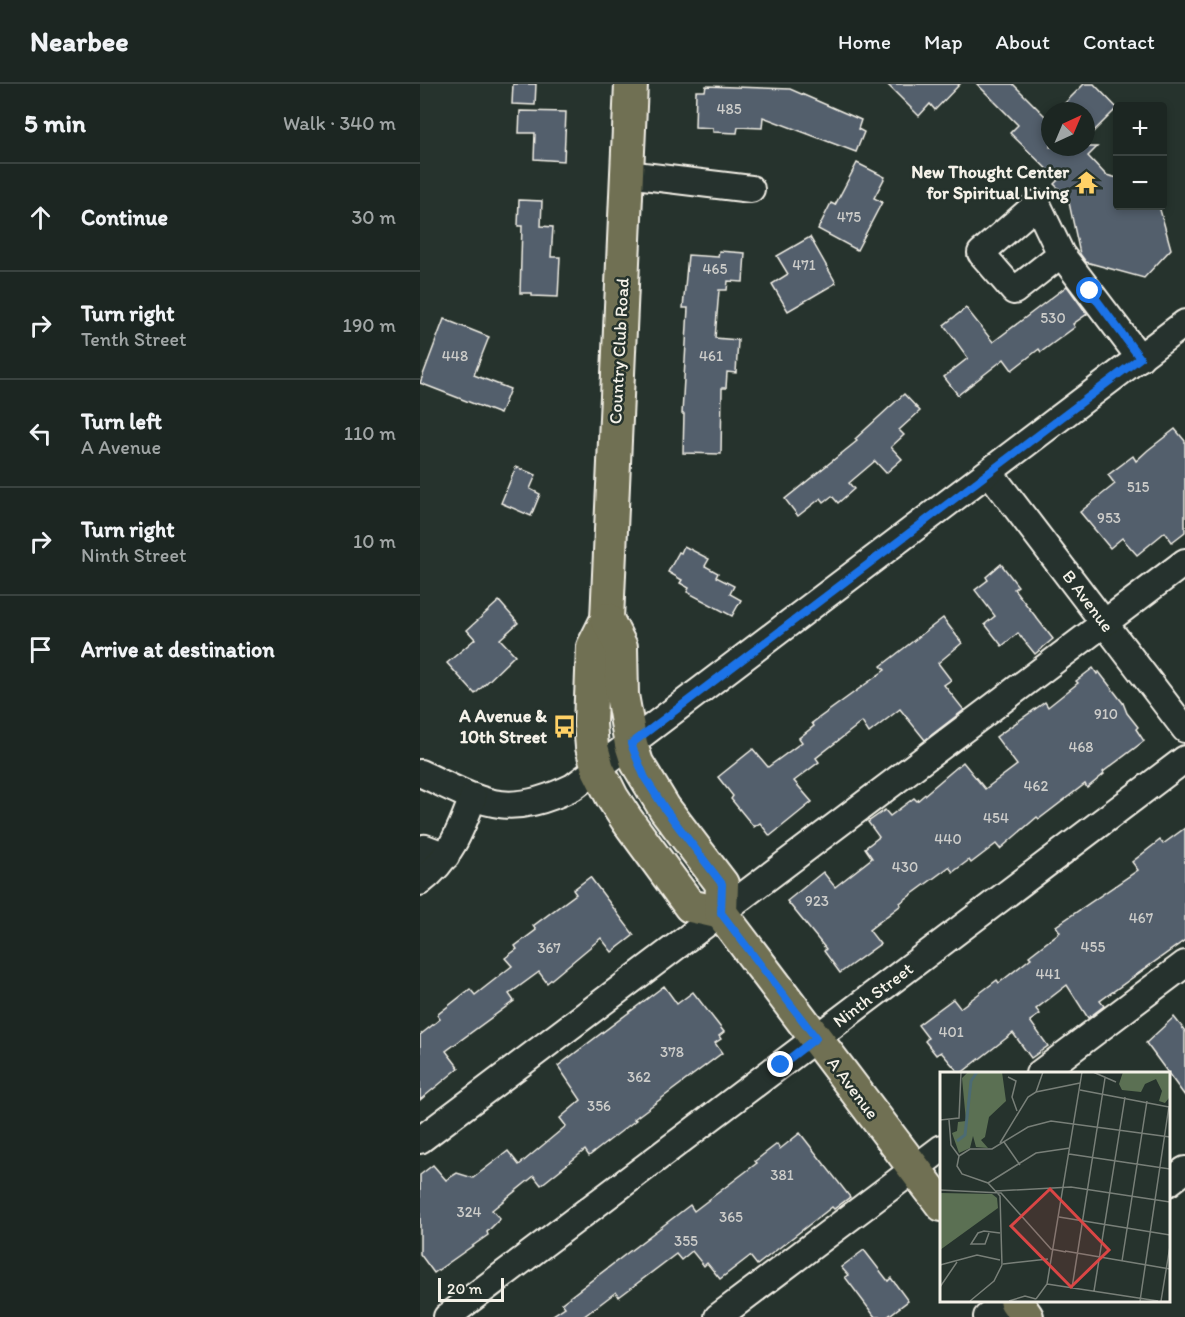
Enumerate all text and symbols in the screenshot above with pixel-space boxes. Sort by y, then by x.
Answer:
text: Nearbee [30,24,129,58]
text: Home [838,29,891,54]
text: Map [924,29,963,54]
text: About [996,29,1050,54]
text: Contact [1083,29,1155,54]
house number: 485 [716,100,742,118]
north arrow [1041,102,1095,156]
map controls [1113,102,1167,210]
button: + [1113,102,1167,156]
text: 5 min [24,107,86,139]
text: Walk · 340 m [283,111,396,135]
button: − [1113,156,1167,210]
place label: New Thought Center for Spiritual Living [911,161,1070,204]
temple icon: New Thought Center for Spiritual Living [1074,169,1100,195]
icon: ahead [24,201,57,234]
text: Continue [81,204,168,231]
text: 30 m [351,205,396,229]
house number: 475 [837,208,861,226]
house number: 471 [792,256,816,274]
house number: 465 [703,260,728,278]
street label: Country Club Road [604,277,634,425]
route start [1076,277,1102,303]
text: Turn right [81,300,175,327]
icon: right [24,309,57,342]
house number: 530 [1040,309,1066,327]
text: 190 m [343,313,396,337]
text: Tenth Street [81,327,187,351]
house number: 448 [442,347,468,365]
house number: 461 [699,347,723,365]
text: Turn left [81,408,162,435]
icon: left [24,417,57,450]
text: 110 m [344,421,396,445]
text: A Avenue [81,435,161,459]
house number: 515 [1127,478,1149,496]
house number: 953 [1097,509,1121,527]
text: Turn right [81,516,175,543]
icon: right [24,525,57,558]
text: 10 m [353,529,396,553]
text: Ninth Street [81,543,186,567]
street label: B Avenue [1058,566,1118,636]
icon: arrive [24,633,57,666]
text: Arrive at destination [81,636,275,663]
place label: A Avenue & 10th Street [458,705,547,748]
house number: 910 [1094,705,1118,723]
bus stop icon: A Avenue & 10th Street [552,713,578,739]
house number: 468 [1068,738,1094,756]
house number: 462 [1024,777,1049,795]
house number: 454 [983,809,1009,827]
house number: 440 [934,830,962,848]
house number: 430 [892,858,918,876]
house number: 923 [805,892,829,910]
house number: 467 [1129,909,1154,927]
house number: 455 [1081,938,1106,956]
house number: 367 [537,939,561,957]
street label: Ninth Street [828,958,918,1032]
house number: 441 [1036,965,1061,983]
house number: 401 [938,1023,964,1041]
house number: 378 [660,1043,684,1061]
route end [767,1051,793,1077]
street label: A Avenue [823,1053,883,1123]
house number: 362 [627,1068,651,1086]
inset map [940,1072,1170,1302]
house number: 356 [587,1097,611,1115]
house number: 381 [770,1166,794,1184]
house number: 324 [456,1203,482,1221]
house number: 365 [719,1208,743,1226]
house number: 355 [674,1232,698,1250]
scale bar [438,1275,504,1302]
text: 20 m [447,1279,482,1298]

